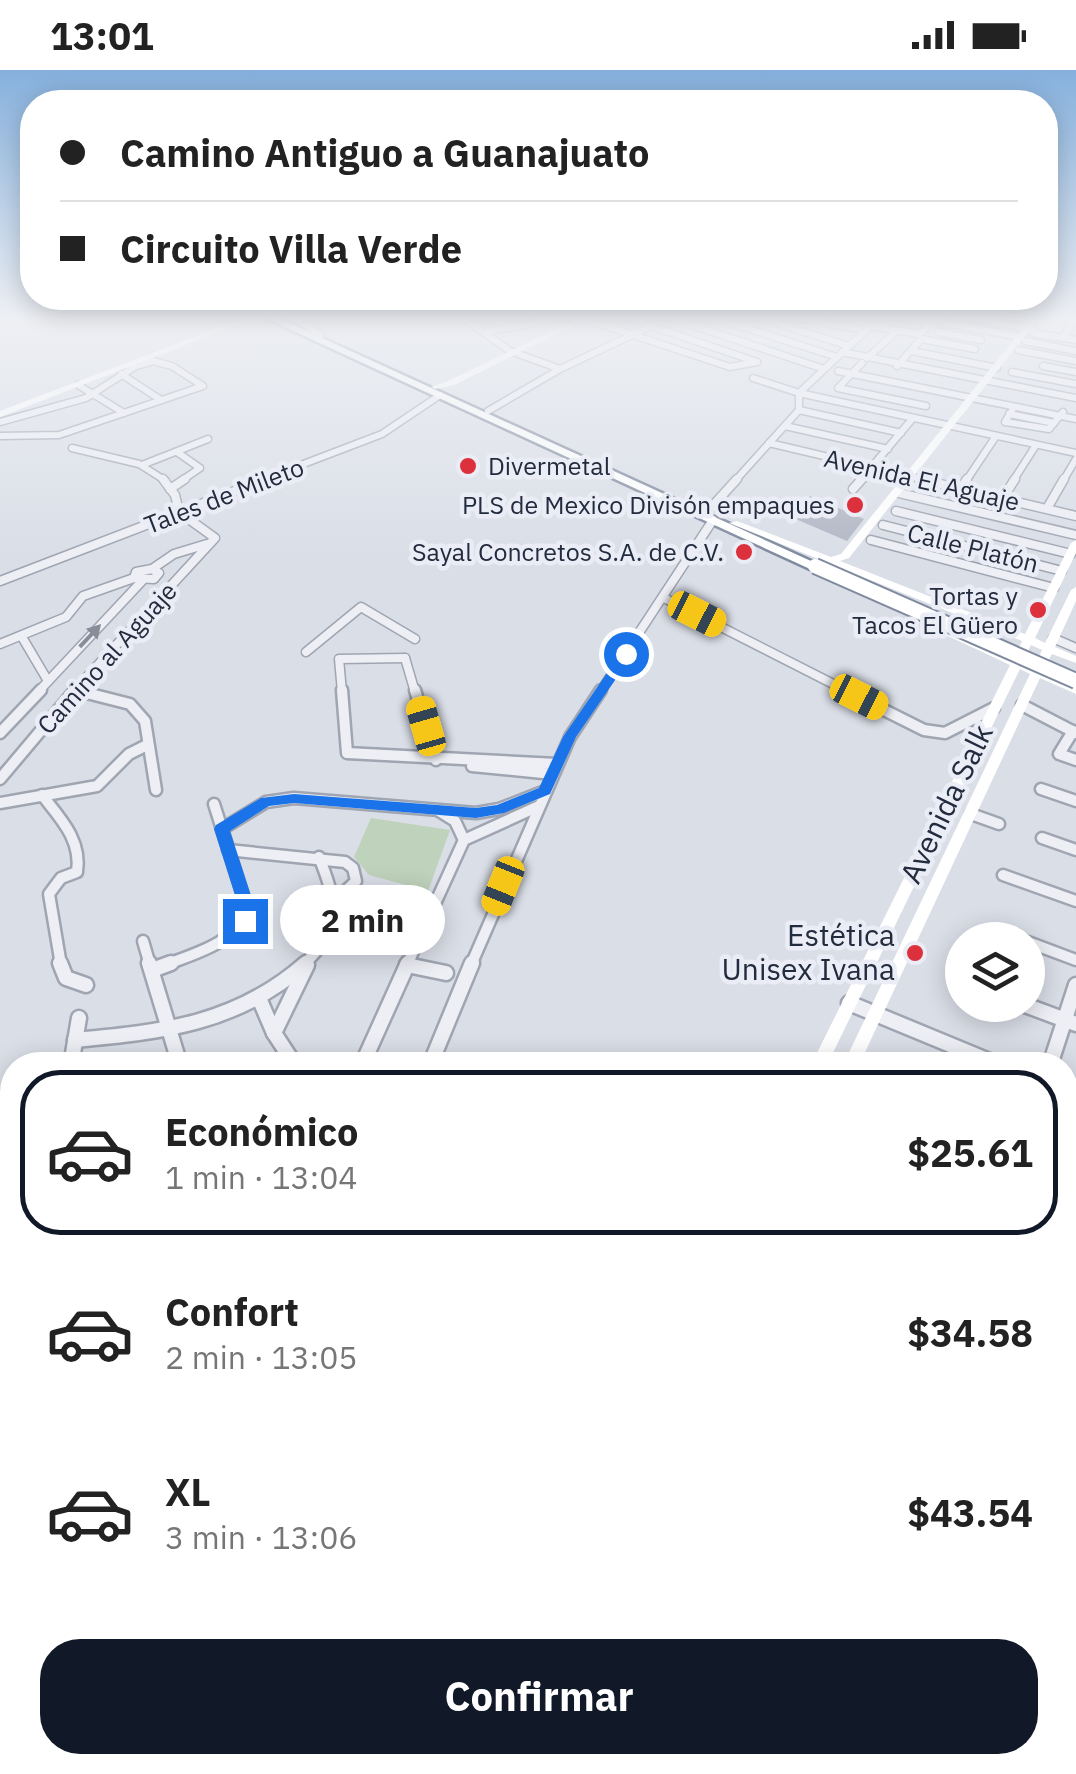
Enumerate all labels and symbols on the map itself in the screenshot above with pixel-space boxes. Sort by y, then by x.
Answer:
street label: Avenida El Aguaje [821,441,1023,518]
place label: Divermetal [488,449,611,482]
street label: Tales de Mileto [139,450,308,541]
marker: Divermetal [457,455,479,477]
place label: PLS de Mexico Divisón empaques [462,488,835,521]
marker: PLS de Mexico Divisón empaques [844,494,866,516]
street label: Calle Platón [904,515,1042,580]
place label: Sayal Concretos S.A. de C.V. [412,535,724,568]
marker: Sayal Concretos S.A. de C.V. [733,541,755,563]
street label: Camino al Aguaje [30,575,184,741]
place label: Tortas y Tacos El Güero [852,579,1019,641]
car [663,587,731,641]
marker: Tortas y Tacos El Güero [1027,599,1049,621]
one-way arrow [78,624,101,648]
route start [604,632,649,677]
car [825,670,893,724]
car [403,693,449,759]
street label: Avenida Salk [890,717,1001,889]
car [478,853,528,919]
callout: 2 min [280,886,445,956]
route end [223,899,268,944]
place label: Estética Unisex Ivana [722,915,895,988]
marker: Estética Unisex Ivana [904,942,926,964]

